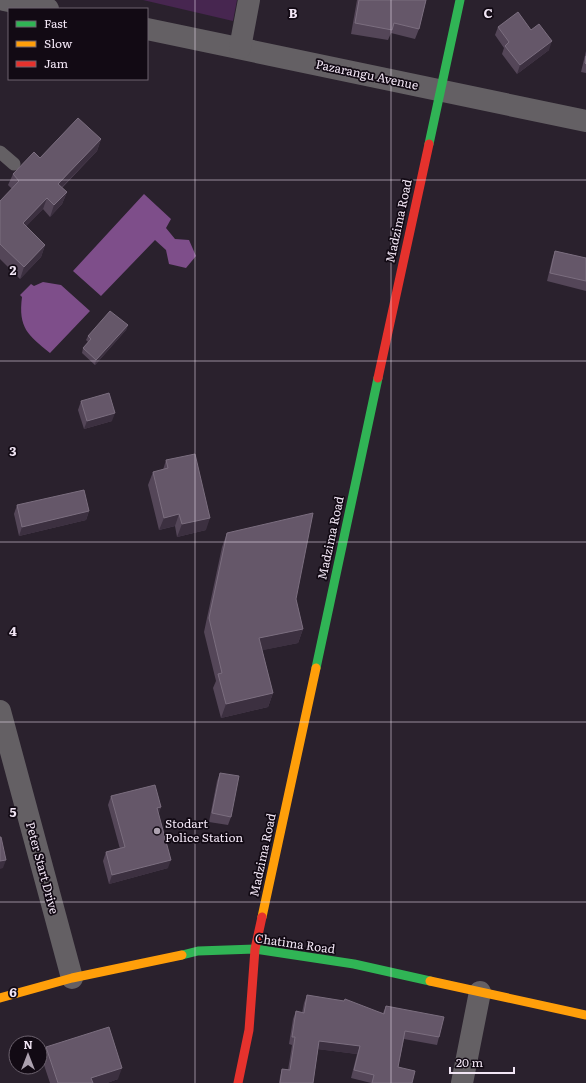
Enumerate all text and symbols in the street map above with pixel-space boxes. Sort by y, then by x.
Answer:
text: B [289,3,298,22]
text: C [483,3,493,22]
legend [8,8,148,80]
text: Fast [44,14,68,32]
text: Slow [44,34,73,52]
text: Jam [44,54,69,72]
street label: Pazarangu Avenue [314,54,420,94]
street label: Madzima Road [380,177,416,264]
text: 2 [10,260,17,279]
text: 3 [9,441,17,460]
street label: Madzima Road [312,494,348,581]
text: 4 [9,621,17,640]
text: 5 [9,802,17,821]
street label: Madzima Road [244,811,280,898]
place label: Stodart Police Station [165,814,243,846]
street label: Peter Start Drive [22,820,64,916]
marker: Stodart Police Station [152,826,162,836]
street label: Chatima Road [254,928,337,958]
text: 6 [9,982,17,1001]
north arrow [8,1035,48,1075]
text: N [23,1036,33,1052]
scale bar [450,1049,514,1075]
text: 20 m [456,1053,483,1071]

